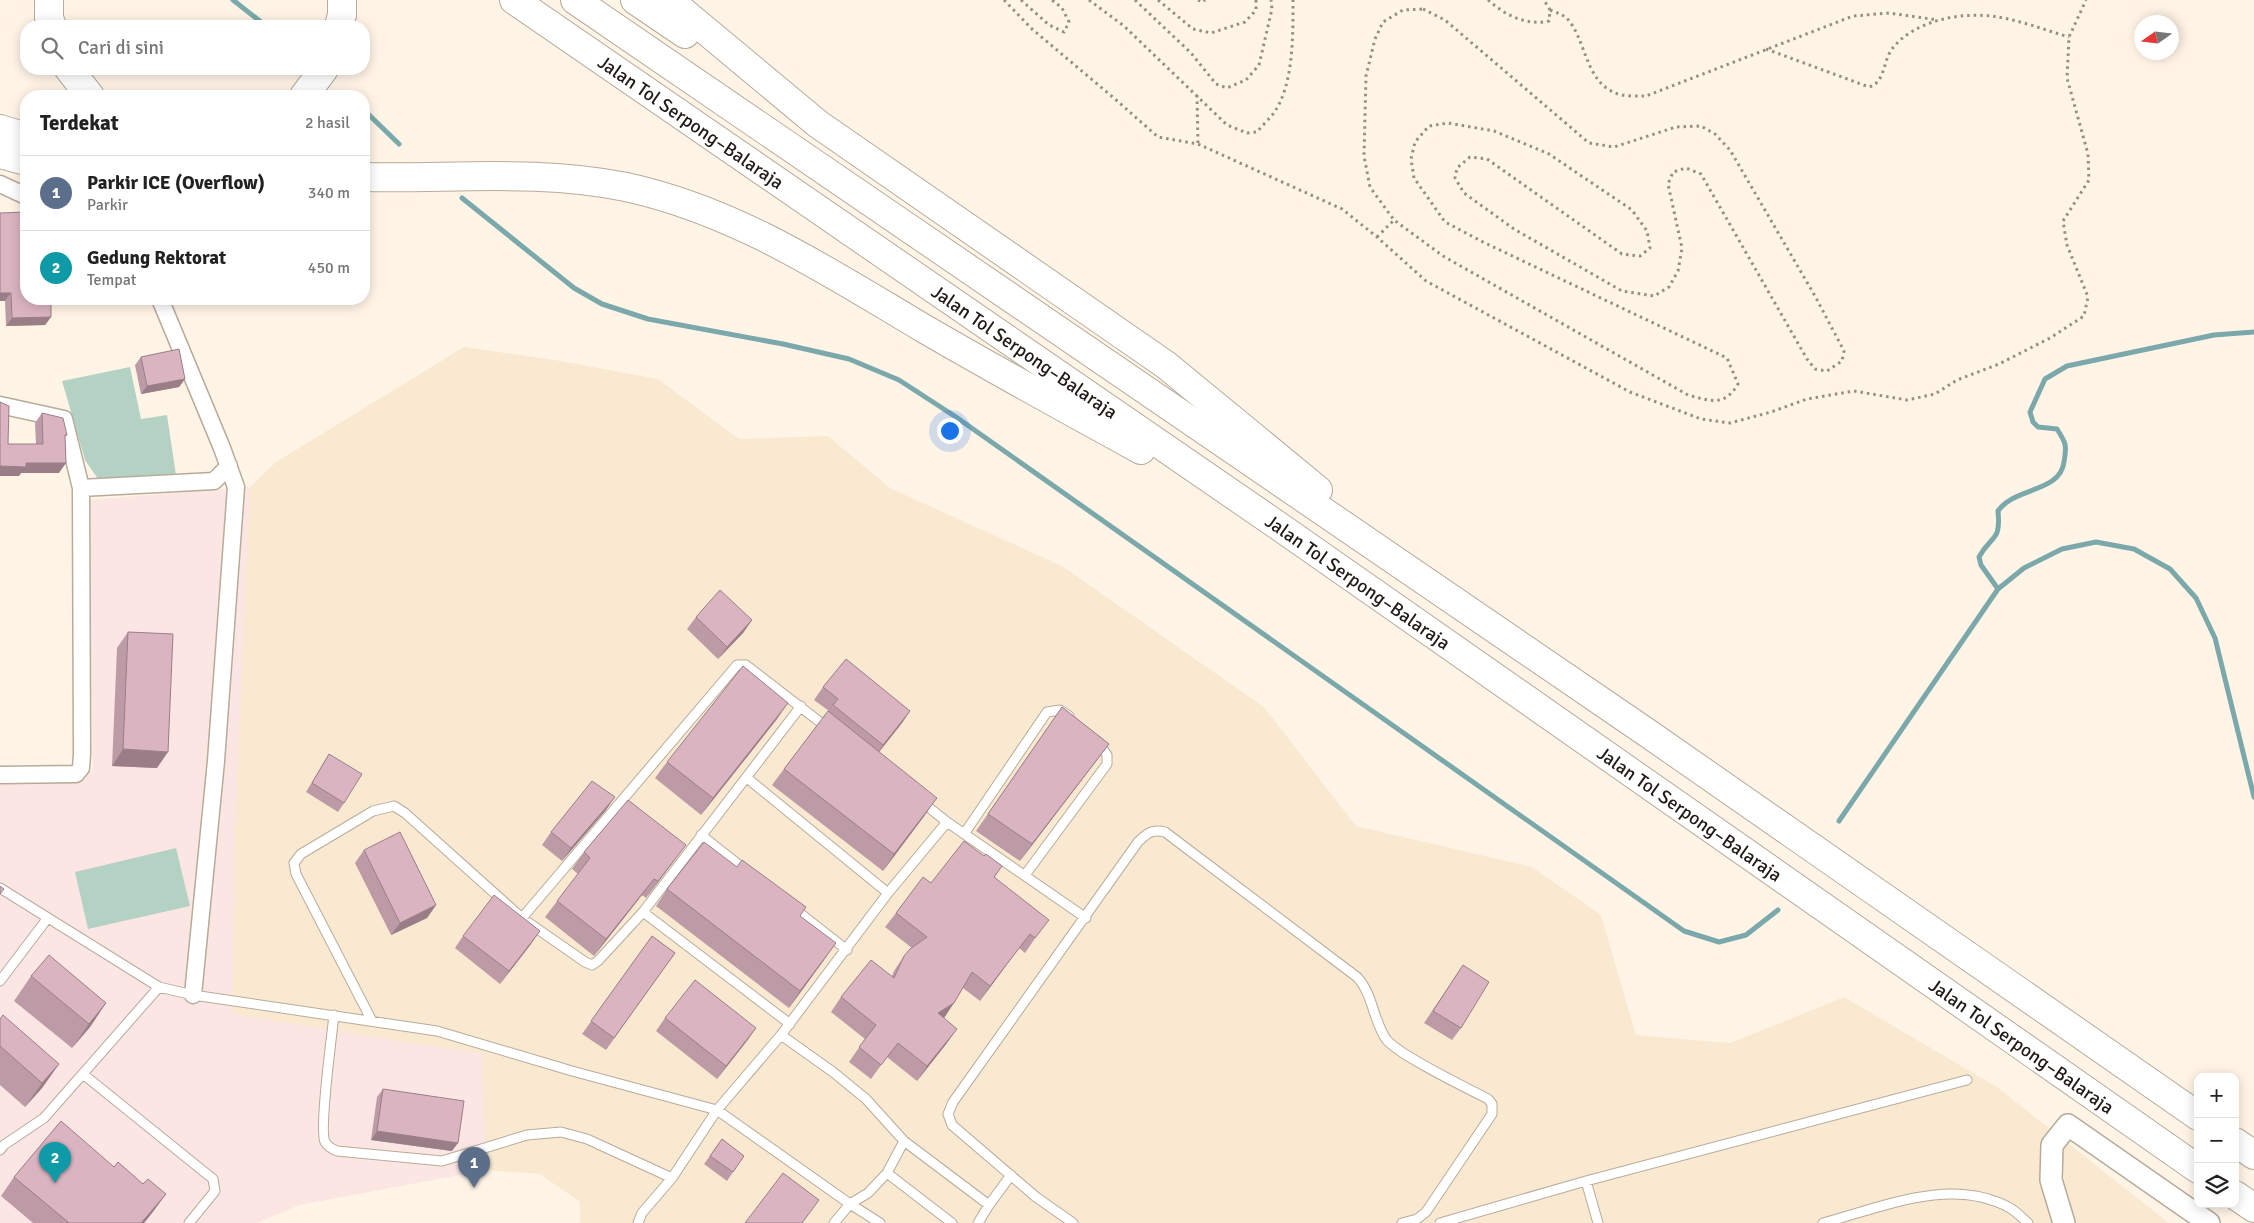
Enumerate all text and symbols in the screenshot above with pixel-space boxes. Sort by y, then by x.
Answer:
north arrow [2134,15,2179,60]
search box [20,20,370,75]
icon: search [38,34,66,62]
text: Cari di sini [78,36,164,60]
street label: Jalan Tol Serpong–Balaraja [593,50,788,195]
text: Terdekat [40,110,119,136]
text: 2 hasil [305,113,350,133]
text: Parkir ICE (Overflow) [87,171,265,195]
text: 1 [52,183,60,203]
text: 340 m [308,183,350,203]
text: Parkir [87,195,128,215]
text: Gedung Rektorat [87,246,226,270]
text: 2 [52,258,60,278]
text: 450 m [308,258,350,278]
text: Tempat [87,270,136,290]
street label: Jalan Tol Serpong–Balaraja [927,280,1122,425]
your location [937,418,963,444]
street label: Jalan Tol Serpong–Balaraja [1260,509,1455,655]
street label: Jalan Tol Serpong–Balaraja [1592,742,1787,887]
street label: Jalan Tol Serpong–Balaraja [1924,974,2118,1120]
map controls [2194,1073,2239,1208]
button: + [2194,1073,2239,1118]
button: − [2194,1118,2239,1163]
pin: 2 [39,1142,71,1183]
pin: 1 [458,1147,490,1188]
button: layers [2194,1163,2239,1208]

